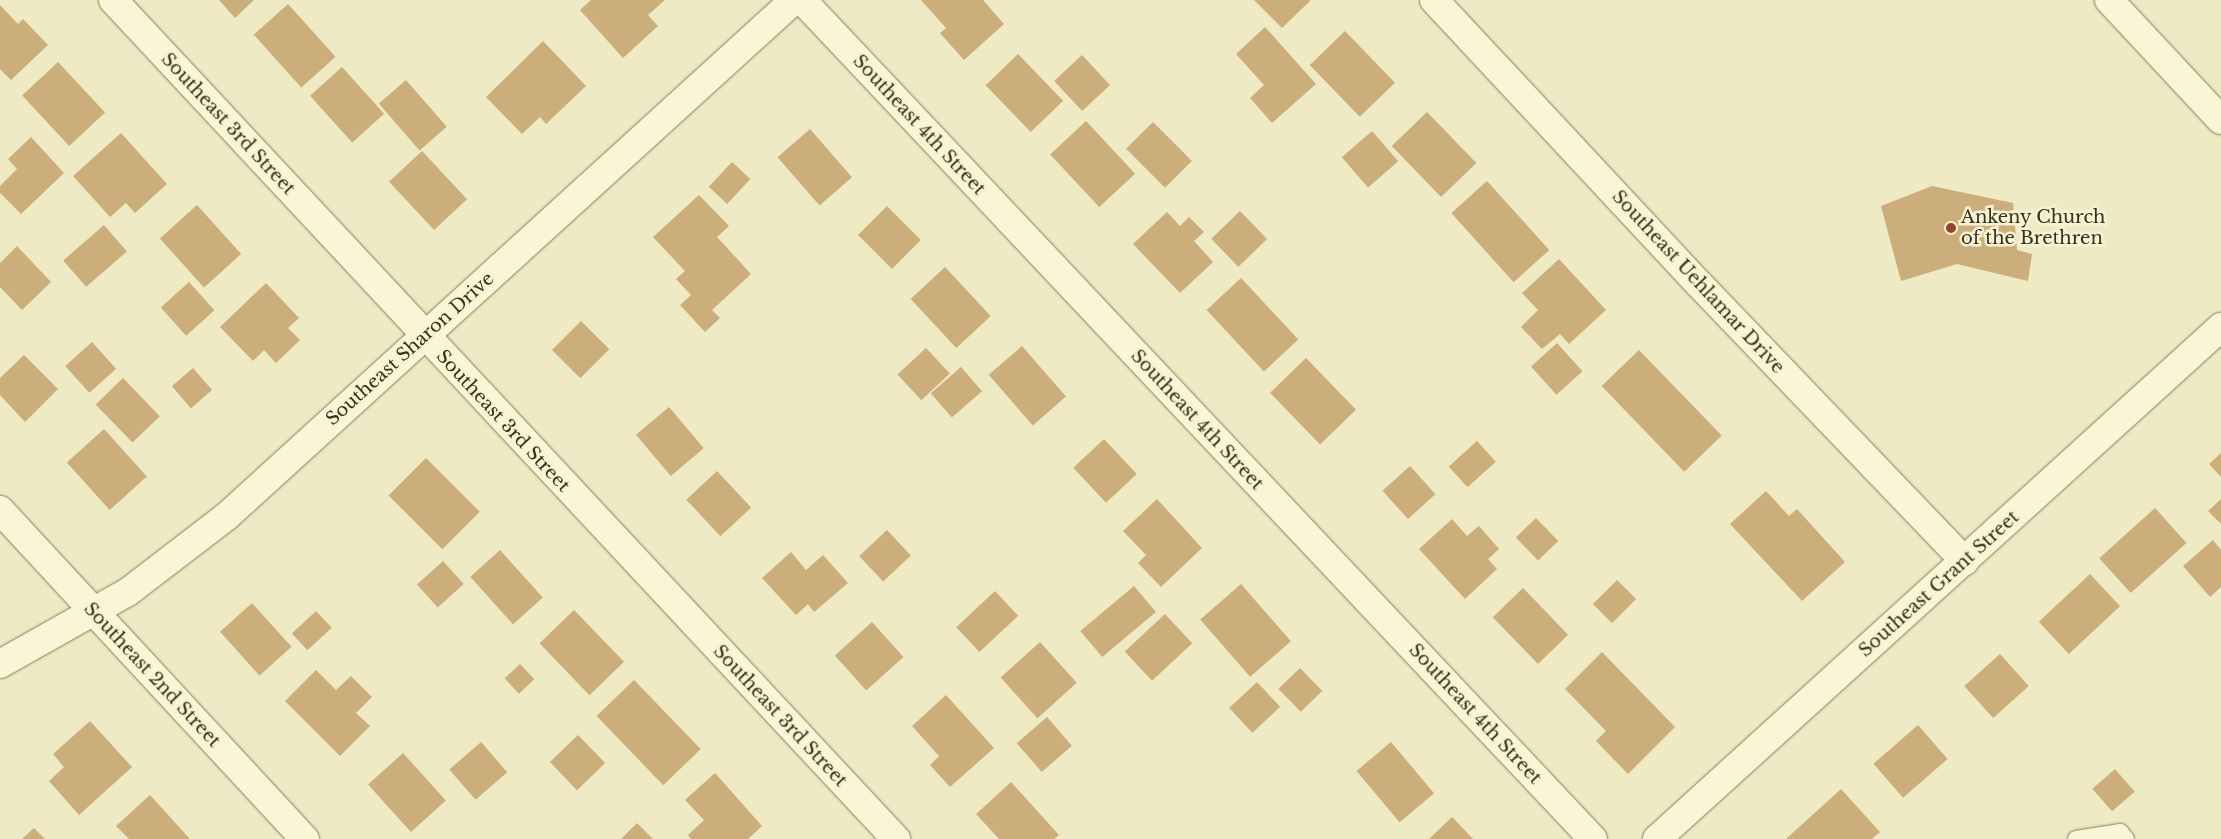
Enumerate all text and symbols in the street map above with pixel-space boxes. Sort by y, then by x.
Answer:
street label: Southeast 3rd Street [157,49,299,199]
street label: Southeast 4th Street [848,50,990,200]
street label: Southeast Uehlamar Drive [1607,186,1789,378]
place label: Ankeny Church of the Brethren [1961,207,2106,250]
marker: Ankeny Church of the Brethren [1945,222,1957,234]
street label: Southeast Sharon Drive [322,268,498,430]
street label: Southeast 4th Street [1126,345,1268,495]
street label: Southeast 3rd Street [432,346,574,496]
street label: Southeast Grant Street [1855,506,2023,662]
street label: Southeast 2nd Street [79,598,225,752]
street label: Southeast 4th Street [1404,639,1546,789]
street label: Southeast 3rd Street [709,641,851,791]

